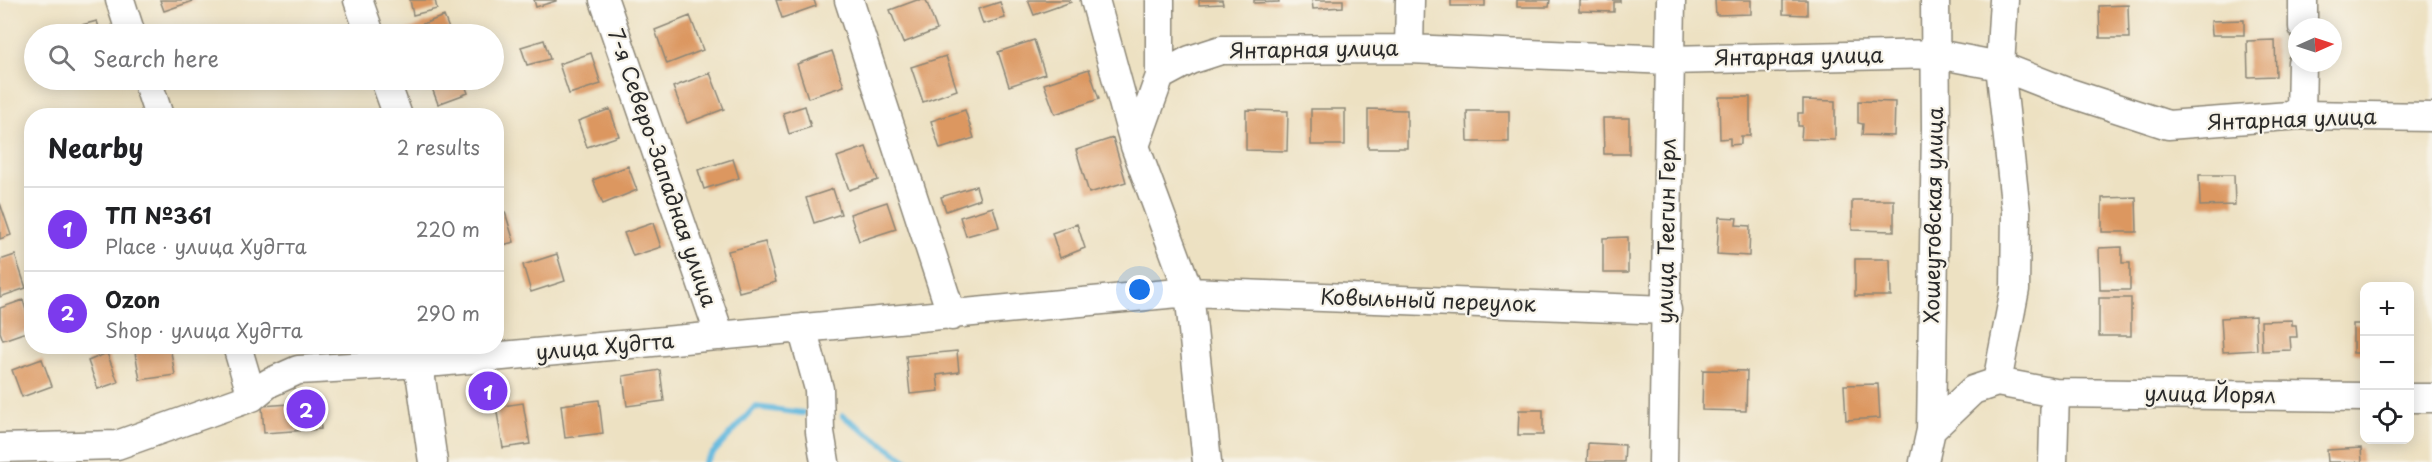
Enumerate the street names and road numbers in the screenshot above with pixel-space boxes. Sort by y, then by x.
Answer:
street label: 7-я Северо-Западная улица [601,24,727,311]
street label: Янтарная улица [1229,31,1399,65]
street label: Янтарная улица [1714,38,1884,72]
street label: Янтарная улица [2207,99,2378,137]
street label: Хошеутовская улица [1914,106,1950,323]
street label: улица Теегин Герл [1647,138,1683,324]
street label: Ковыльный переулок [1319,279,1537,319]
street label: улица Худгта [534,323,675,367]
street label: улица Йорял [2144,376,2276,410]

